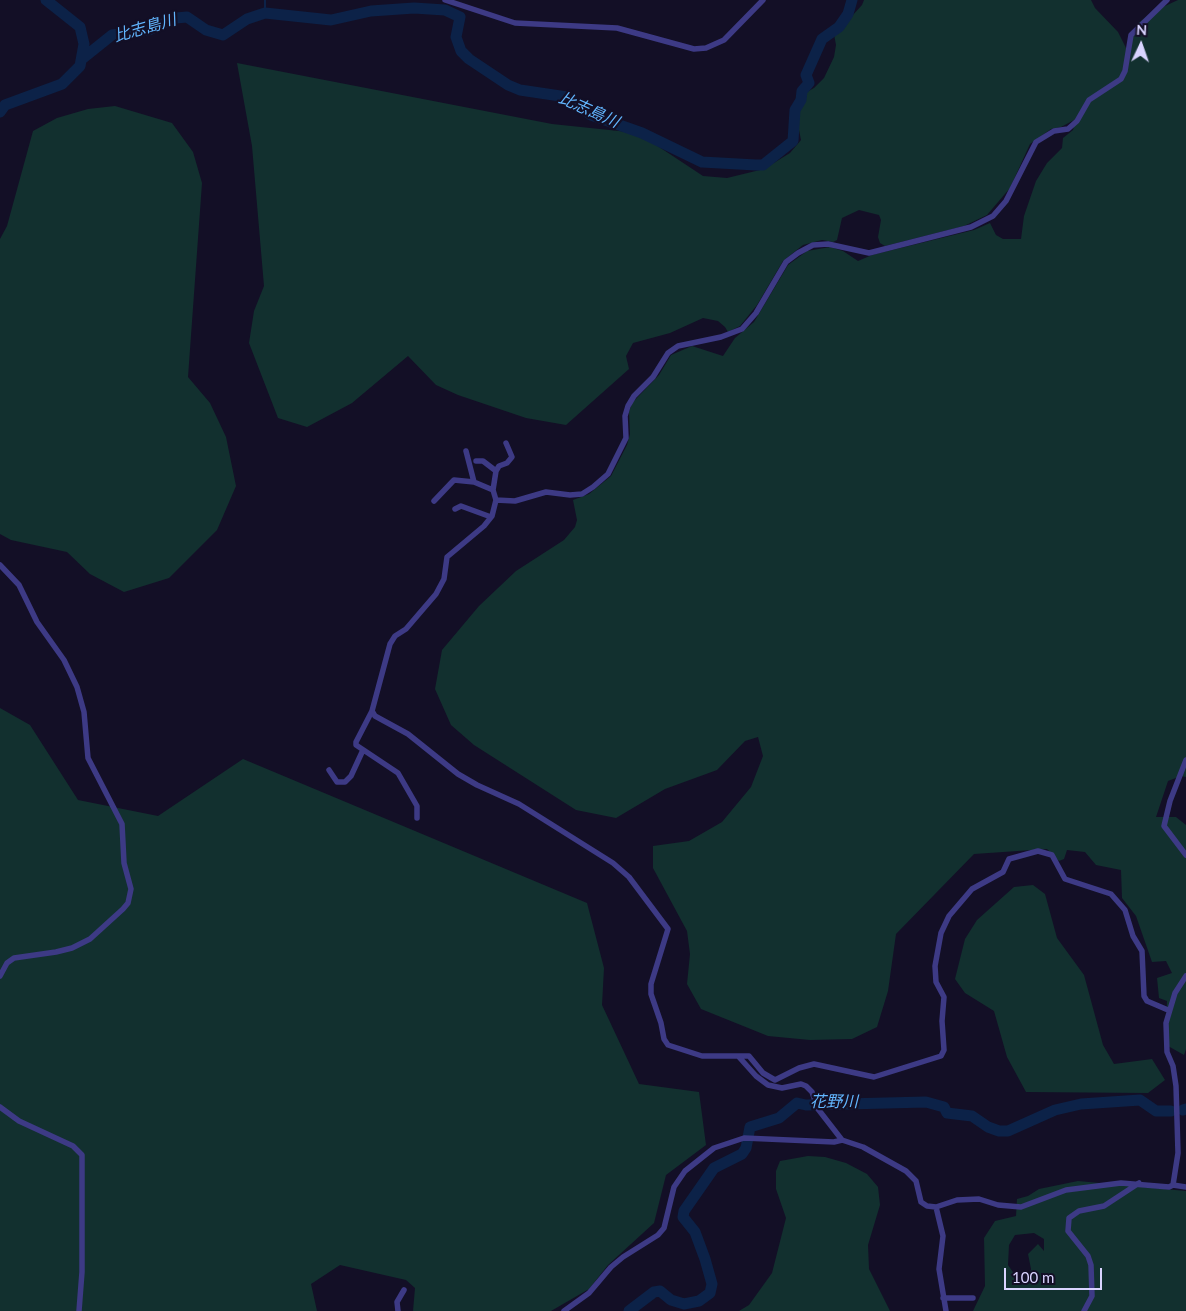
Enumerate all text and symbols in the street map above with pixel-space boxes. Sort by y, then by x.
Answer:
water label: 比志島川 [112,10,178,46]
north arrow [1116,20,1166,70]
text: N [1136,21,1148,38]
water label: 比志島川 [556,88,622,132]
water label: 花野川 [810,1092,858,1112]
scale bar [1006,1258,1104,1290]
text: 100 m [1012,1268,1054,1286]

